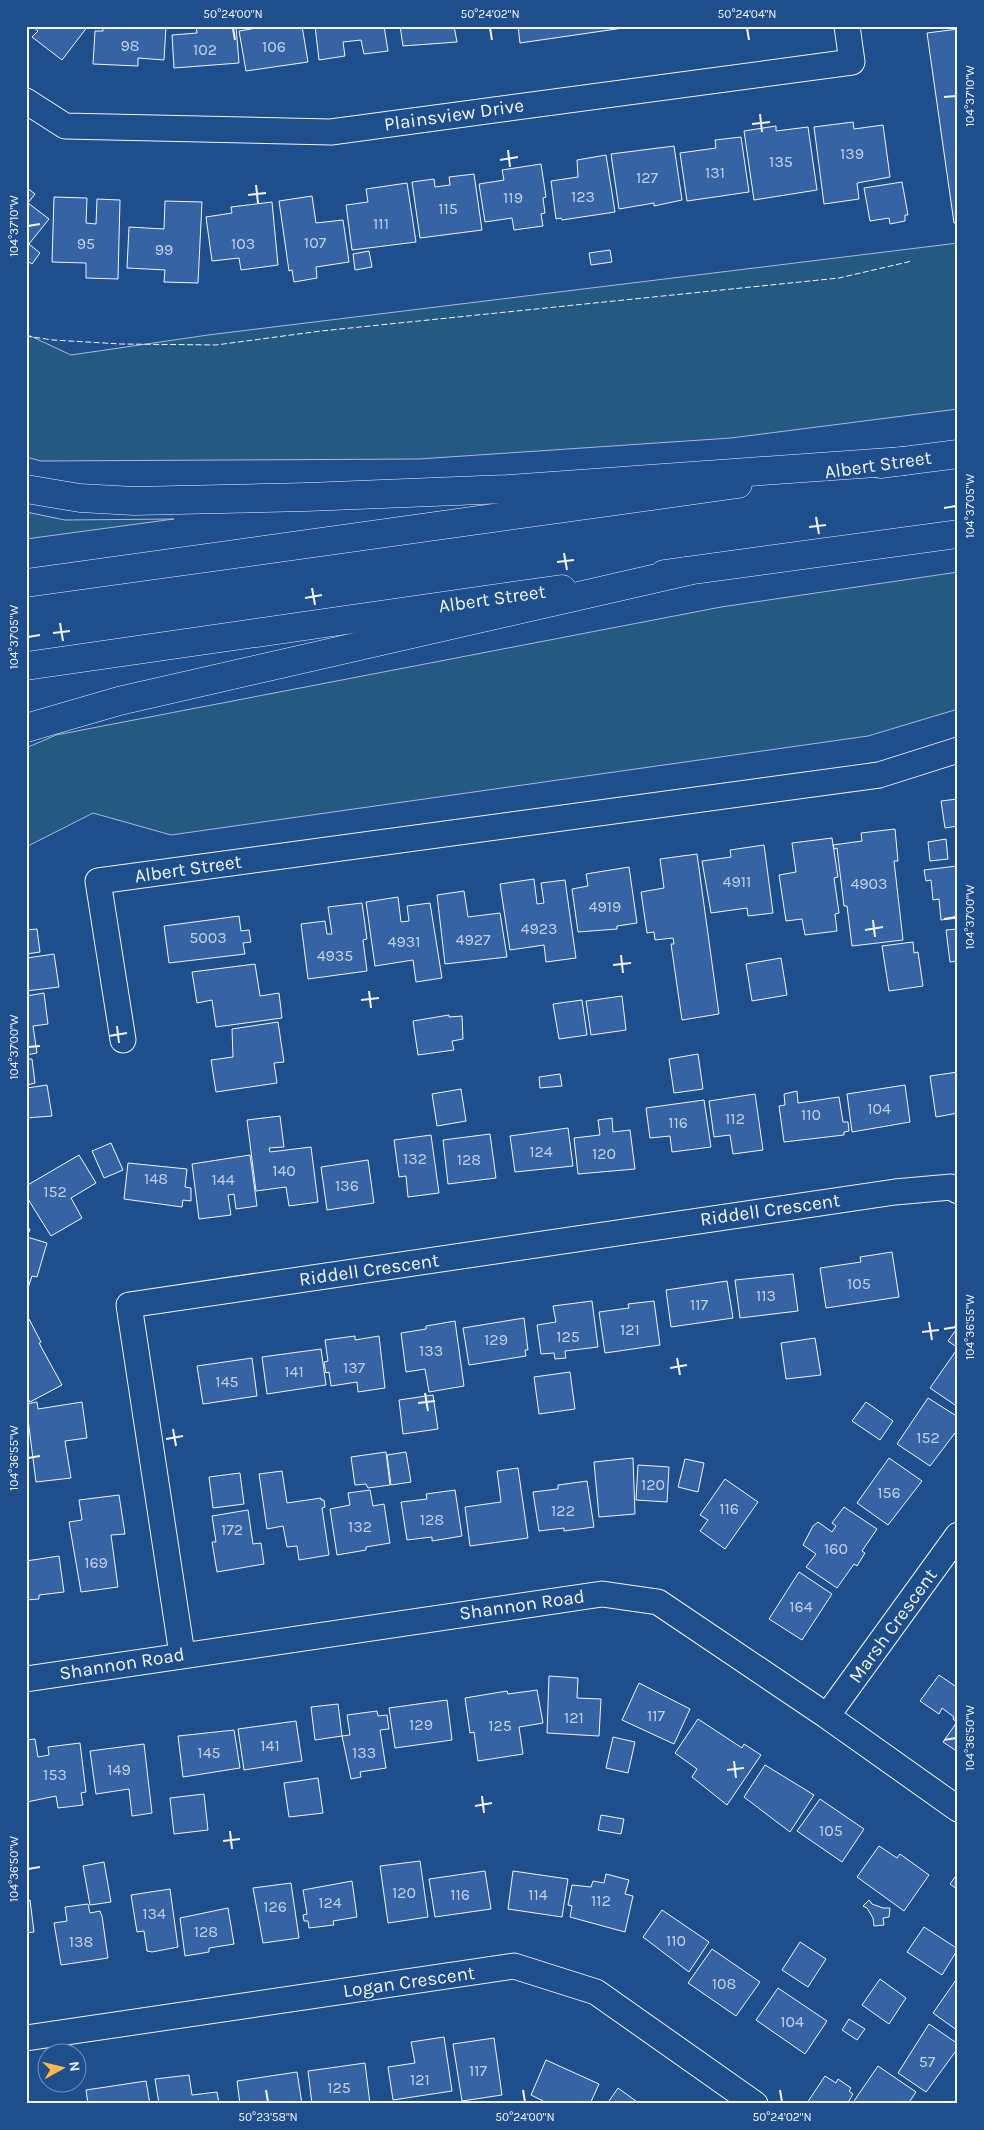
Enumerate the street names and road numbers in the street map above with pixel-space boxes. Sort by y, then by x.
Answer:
street label: Plainsview Drive [383,94,525,136]
street label: Albert Street [823,447,933,483]
street label: Albert Street [437,581,547,617]
street label: Albert Street [133,851,243,887]
street label: Riddell Crescent [699,1189,841,1231]
street label: Riddell Crescent [298,1249,440,1291]
street label: Marsh Crescent [844,1565,942,1687]
street label: Shannon Road [458,1585,586,1625]
street label: Shannon Road [58,1643,186,1685]
street label: Logan Crescent [342,1962,476,2002]

